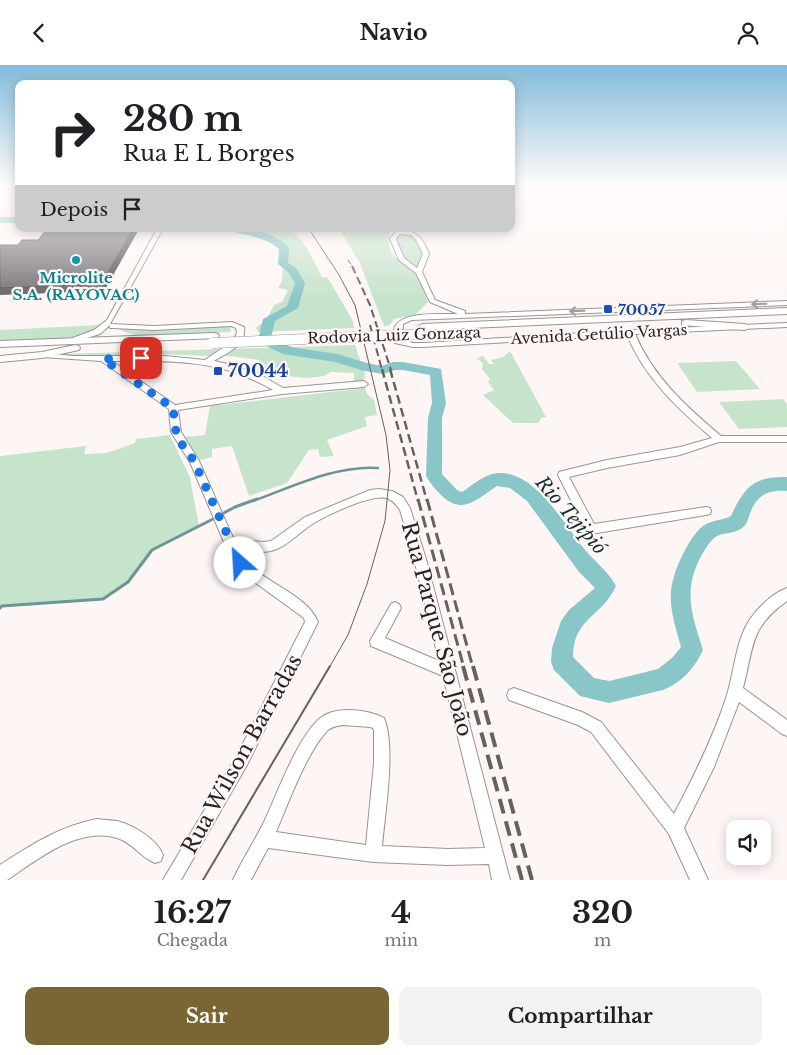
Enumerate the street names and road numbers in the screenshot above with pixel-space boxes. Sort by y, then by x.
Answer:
street label: Avenida Getúlio Vargas [509,320,688,348]
street label: Rodovia Luiz Gonzaga [307,322,482,348]
street label: Rua Parque São João [396,519,478,739]
street label: Rua Wilson Barradas [176,650,308,858]

